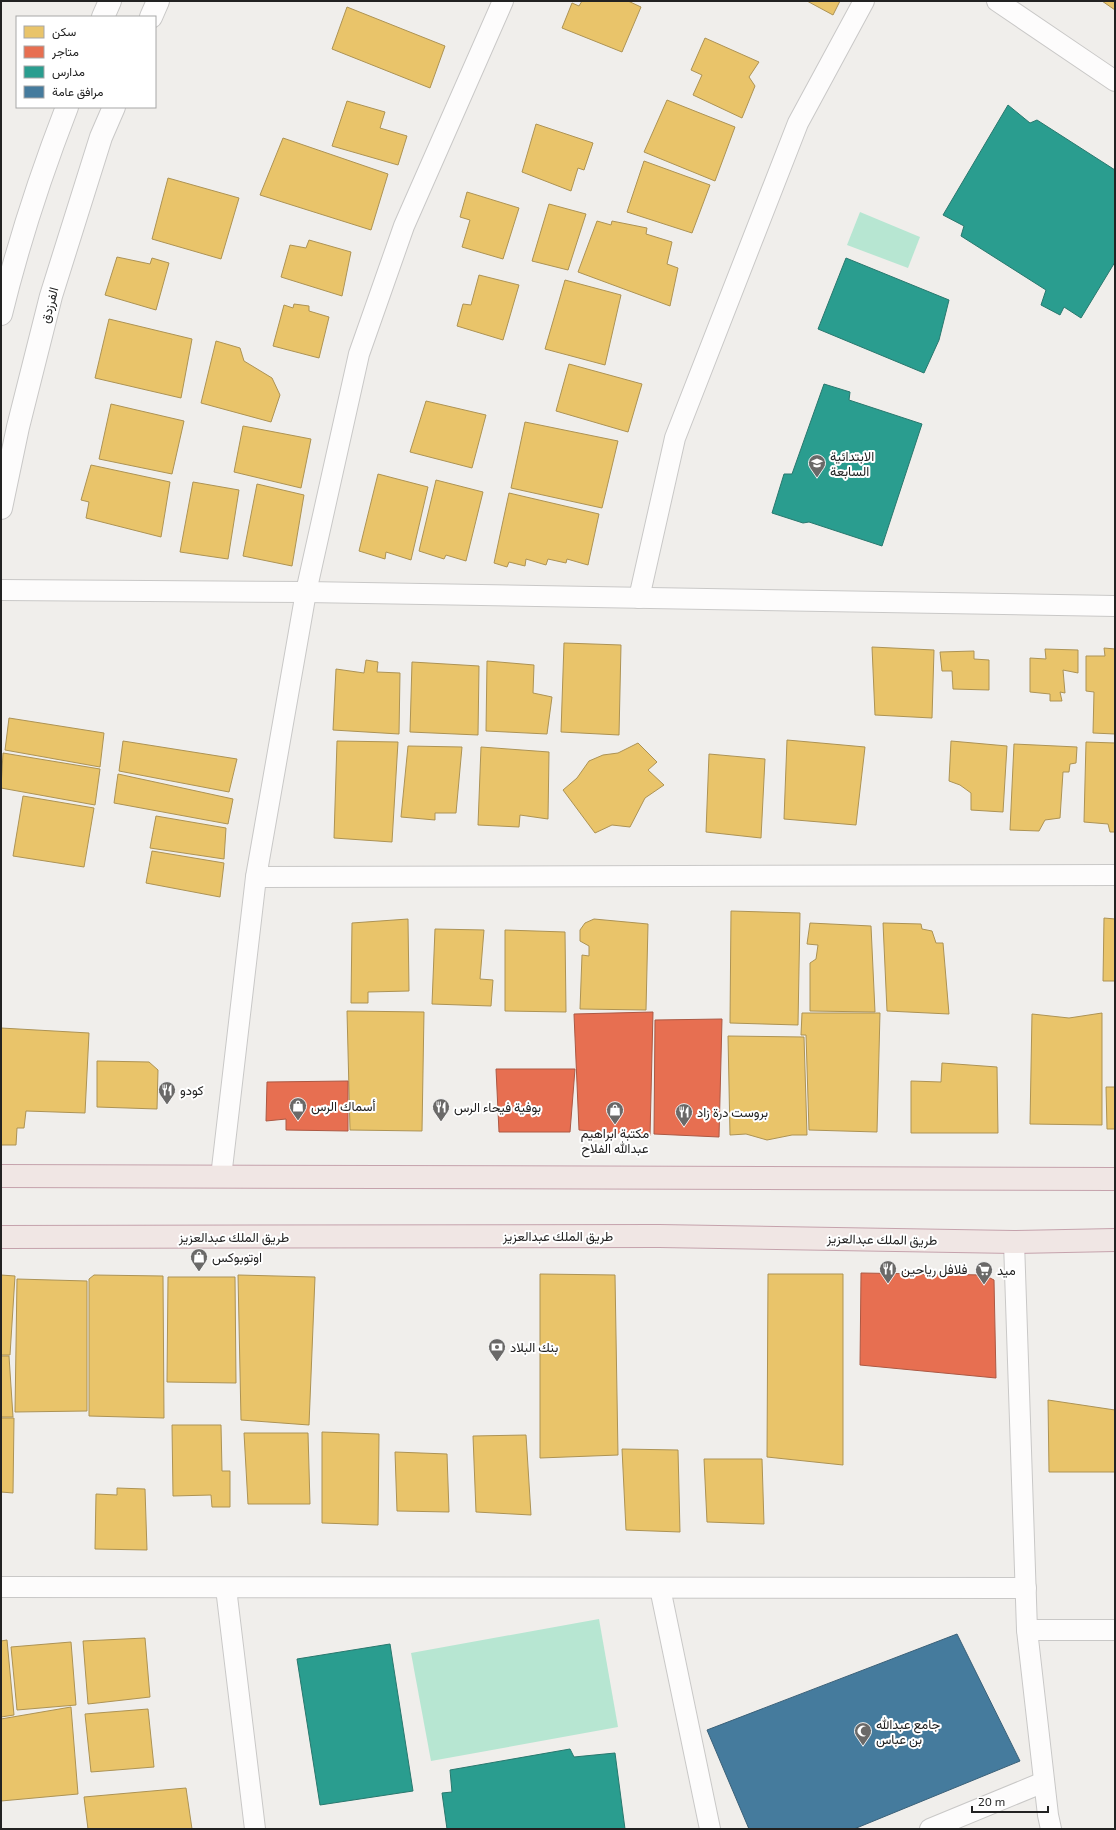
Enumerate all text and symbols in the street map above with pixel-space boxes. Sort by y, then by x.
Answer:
legend [16,16,156,108]
text: سكن [52,24,76,40]
text: متاجر [51,44,79,60]
text: مدارس [52,64,85,80]
text: مرافق عامة [52,84,103,100]
street label: الفرزدق [37,285,62,325]
place label: الابتدائية السابعة [830,448,874,479]
school or university icon: الابتدائية السابعة [807,453,827,478]
restaurant icon: كودو [157,1080,177,1105]
place label: كودو [180,1082,204,1099]
shop icon: أسماك الرس [288,1096,308,1121]
restaurant icon: بوفية فيحاء الرس [431,1097,451,1122]
place label: أسماك الرس [311,1098,376,1115]
place label: بوفية فيحاء الرس [454,1099,541,1116]
shop icon: مكتبة ابراهيم عبدالله الفلاح [605,1100,625,1125]
restaurant icon: بروست درة زاد [674,1102,694,1127]
place label: بروست درة زاد [697,1104,768,1121]
place label: مكتبة ابراهيم عبدالله الفلاح [581,1125,649,1158]
street label: طريق الملك عبدالعزيز [502,1228,613,1245]
street label: طريق الملك عبدالعزيز [178,1229,289,1246]
street label: طريق الملك عبدالعزيز [826,1230,937,1249]
shop icon: اوتوبوكس [189,1247,209,1272]
place label: اوتوبوكس [212,1249,262,1266]
restaurant icon: فلافل رياحين [878,1259,898,1284]
supermarket icon: ميد [974,1260,994,1285]
place label: فلافل رياحين [901,1261,968,1278]
place label: ميد [997,1262,1016,1278]
bank icon: بنك البلاد [487,1337,507,1362]
place label: بنك البلاد [510,1339,558,1355]
place label: جامع عبدالله بن عباس [876,1716,941,1748]
mosque icon: جامع عبدالله بن عباس [853,1721,873,1746]
scale bar [972,1788,1048,1814]
text: 20 m [978,1794,1005,1808]

